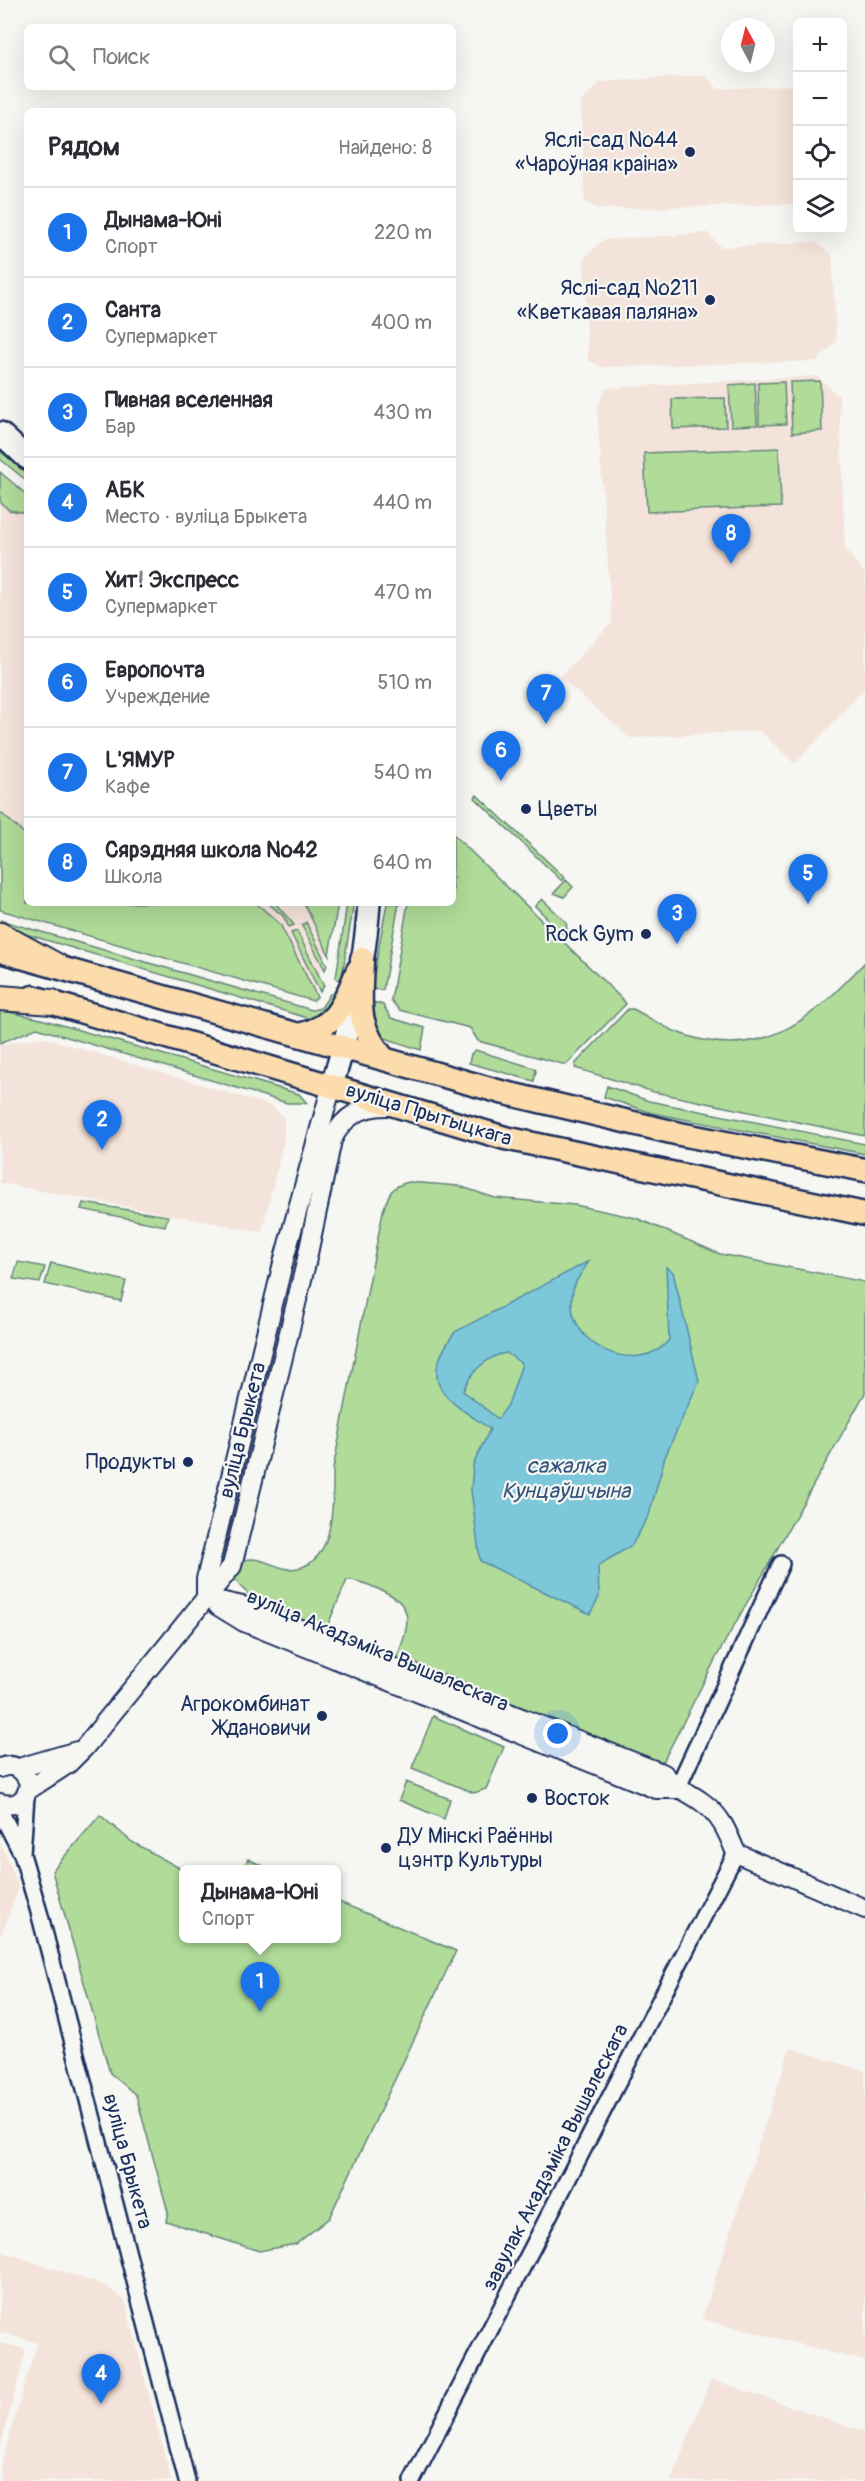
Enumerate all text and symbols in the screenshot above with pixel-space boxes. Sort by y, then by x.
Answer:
north arrow [721,18,775,72]
map controls [793,18,847,234]
button: + [793,18,847,72]
search box [24,24,456,90]
icon: search [45,41,78,74]
text: Поиск [93,43,150,71]
button: − [793,72,847,126]
button: locate [793,126,847,180]
place label: Яслі-сад №44 «Чароўная краіна» [515,127,678,178]
text: Рядом [48,131,120,163]
text: Найдено: 8 [338,135,432,160]
marker: Яслі-сад №44 «Чароўная краіна» [683,145,697,159]
button: layers [793,180,847,234]
text: Дынама-Юні [105,206,222,234]
text: 1 [64,220,71,245]
text: 220 m [374,220,432,245]
text: Спорт [105,234,158,259]
place label: Яслі-сад №211 «Кветкавая паляна» [517,275,698,326]
marker: Яслі-сад №211 «Кветкавая паляна» [703,293,717,307]
text: Санта [105,296,161,324]
text: 2 [62,310,73,335]
text: 400 m [371,310,432,335]
text: Супермаркет [105,324,217,349]
text: Пивная вселенная [105,386,273,414]
text: 3 [62,400,73,425]
text: 430 m [373,400,432,425]
text: Бар [105,414,136,439]
text: АБК [105,476,145,504]
text: 4 [62,490,73,515]
text: 440 m [373,490,432,515]
text: Место · вуліца Брыкета [105,504,307,529]
pin: 8 [712,514,750,564]
text: Хит! Экспресс [105,566,239,594]
text: 5 [62,580,73,605]
text: 470 m [374,580,432,605]
text: Супермаркет [105,594,217,619]
text: Европочта [105,656,205,684]
text: 6 [62,670,73,695]
text: 510 m [378,670,432,695]
pin: 7 [526,674,566,724]
text: Учреждение [105,684,210,709]
pin: 6 [482,732,520,781]
text: L'ЯМУР [105,746,174,774]
text: 7 [62,760,73,785]
text: 540 m [374,760,432,785]
text: Кафе [105,774,150,799]
place label: Цветы [538,796,598,823]
marker: Цветы [519,802,533,816]
text: Сярэдняя школа №42 [105,836,318,864]
text: 8 [62,850,73,875]
text: 640 m [373,850,432,875]
pin: 5 [788,854,828,904]
text: Школа [105,864,162,889]
pin: 3 [658,894,696,944]
place label: Rock Gym [545,921,634,948]
marker: Rock Gym [639,927,653,941]
street label: вуліца Прытыцкага [343,1076,515,1153]
pin: 2 [82,1100,122,1150]
street label: вуліца Брыкета [213,1359,272,1501]
place label: Продукты [86,1449,176,1476]
water label: сажалка Кунцаўшчына [502,1452,632,1505]
marker: Продукты [181,1455,195,1469]
street label: вуліца Акадэміка Вышалескага [243,1583,513,1718]
place label: Агрокомбинат Ждановичи [180,1691,310,1742]
marker: Агрокомбинат Ждановичи [315,1709,329,1723]
your location [543,1719,572,1748]
place label: Восток [544,1785,610,1812]
marker: Восток [525,1791,539,1805]
place label: ДУ Мінскі Раённы цэнтр Культуры [397,1823,553,1874]
marker: ДУ Мінскі Раённы цэнтр Культуры [379,1841,393,1855]
popup [179,1865,341,1943]
text: Дынама-Юні [202,1878,318,1906]
text: Спорт [202,1906,254,1931]
pin: 1 [240,1962,280,2012]
street label: завулак Акадэміка Вышалескага [476,2019,635,2295]
street label: вуліца Брыкета [96,2090,159,2232]
pin: 4 [82,2354,120,2404]

